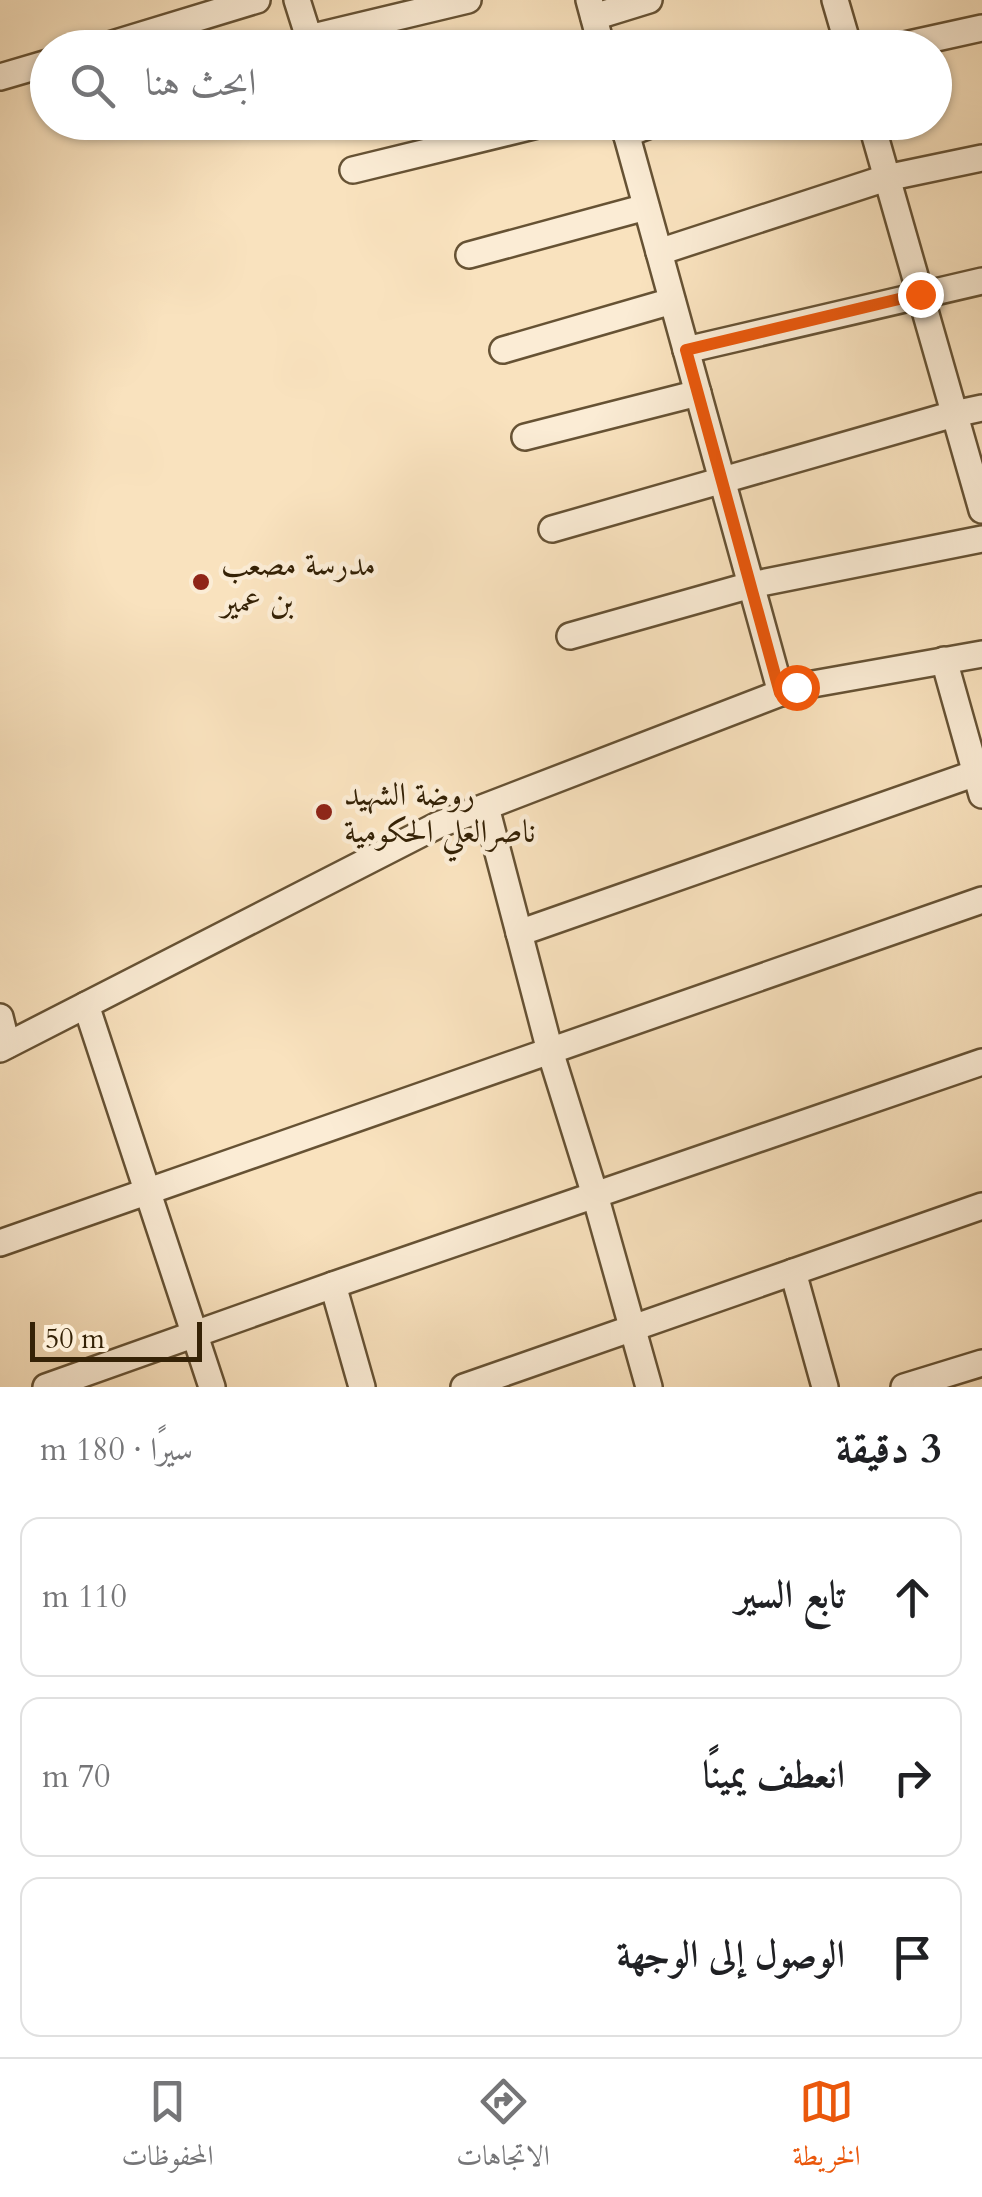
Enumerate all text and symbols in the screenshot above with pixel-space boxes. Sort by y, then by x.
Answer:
search box [30,30,952,140]
text: ابحث هنا [145,57,257,109]
icon: search [65,58,120,113]
route end [898,272,944,318]
place label: مدرسة مصعب بن عمير [218,543,376,624]
marker: مدرسة مصعب بن عمير [190,571,212,593]
route start [774,665,820,711]
place label: روضة الشهيد ناصرالعلي الحكومية [344,773,536,862]
marker: روضة الشهيد ناصرالعلي الحكومية [313,801,335,823]
scale bar [30,1317,202,1362]
text: 50 m [45,1320,105,1358]
text: 3 دقيقة [836,1420,942,1477]
text: سيرًا · 180 m [40,1428,193,1472]
text: تابع السير [736,1569,845,1621]
icon: ahead [885,1570,940,1625]
text: 110 m [42,1575,127,1619]
text: انعطف يمينًا [702,1749,845,1801]
icon: right [885,1750,940,1805]
text: 70 m [42,1755,110,1799]
text: الوصول إلى الوجهة [616,1929,845,1981]
icon: arrive [885,1930,940,1985]
tab: المحفوظات [121,2074,214,2183]
tab: الاتجاهات [456,2074,550,2183]
tab: الخريطة [793,2074,861,2183]

